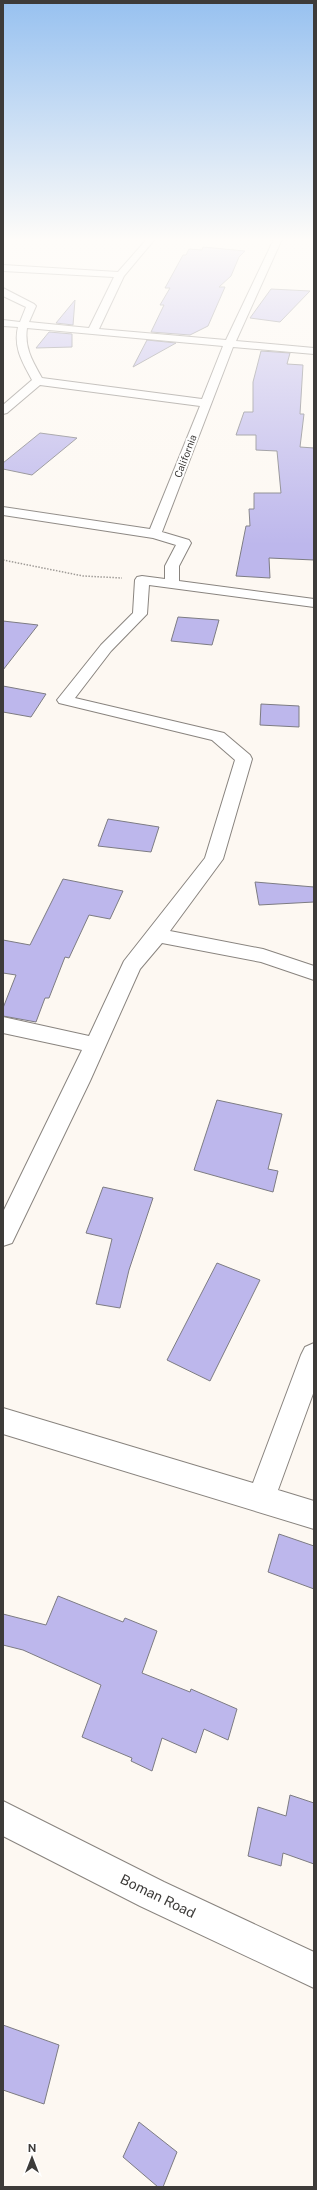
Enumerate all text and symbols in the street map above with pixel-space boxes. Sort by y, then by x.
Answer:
street label: California [171,433,199,479]
street label: Boman Road [118,1871,198,1921]
north arrow [12,2138,52,2178]
text: N [28,2142,36,2154]

